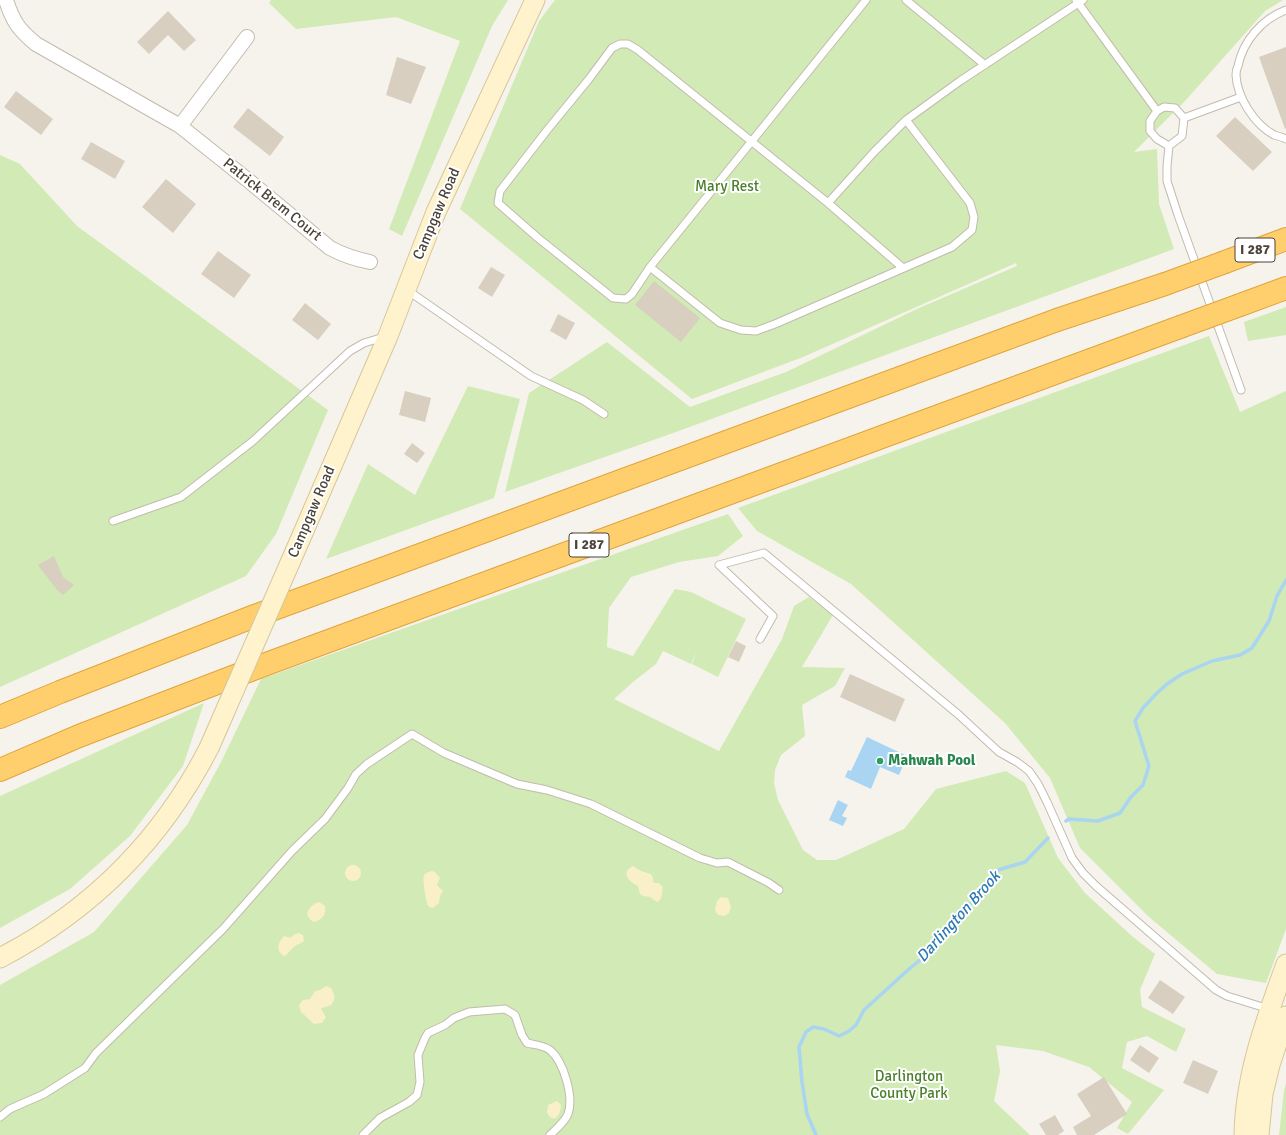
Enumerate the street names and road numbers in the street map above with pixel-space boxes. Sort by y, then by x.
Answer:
street label: Patrick Brem Court [219,155,325,245]
street label: Campgaw Road [410,165,464,263]
road number: I 287 [1235,238,1275,262]
street label: Campgaw Road [285,463,339,561]
road number: I 287 [569,533,609,557]

